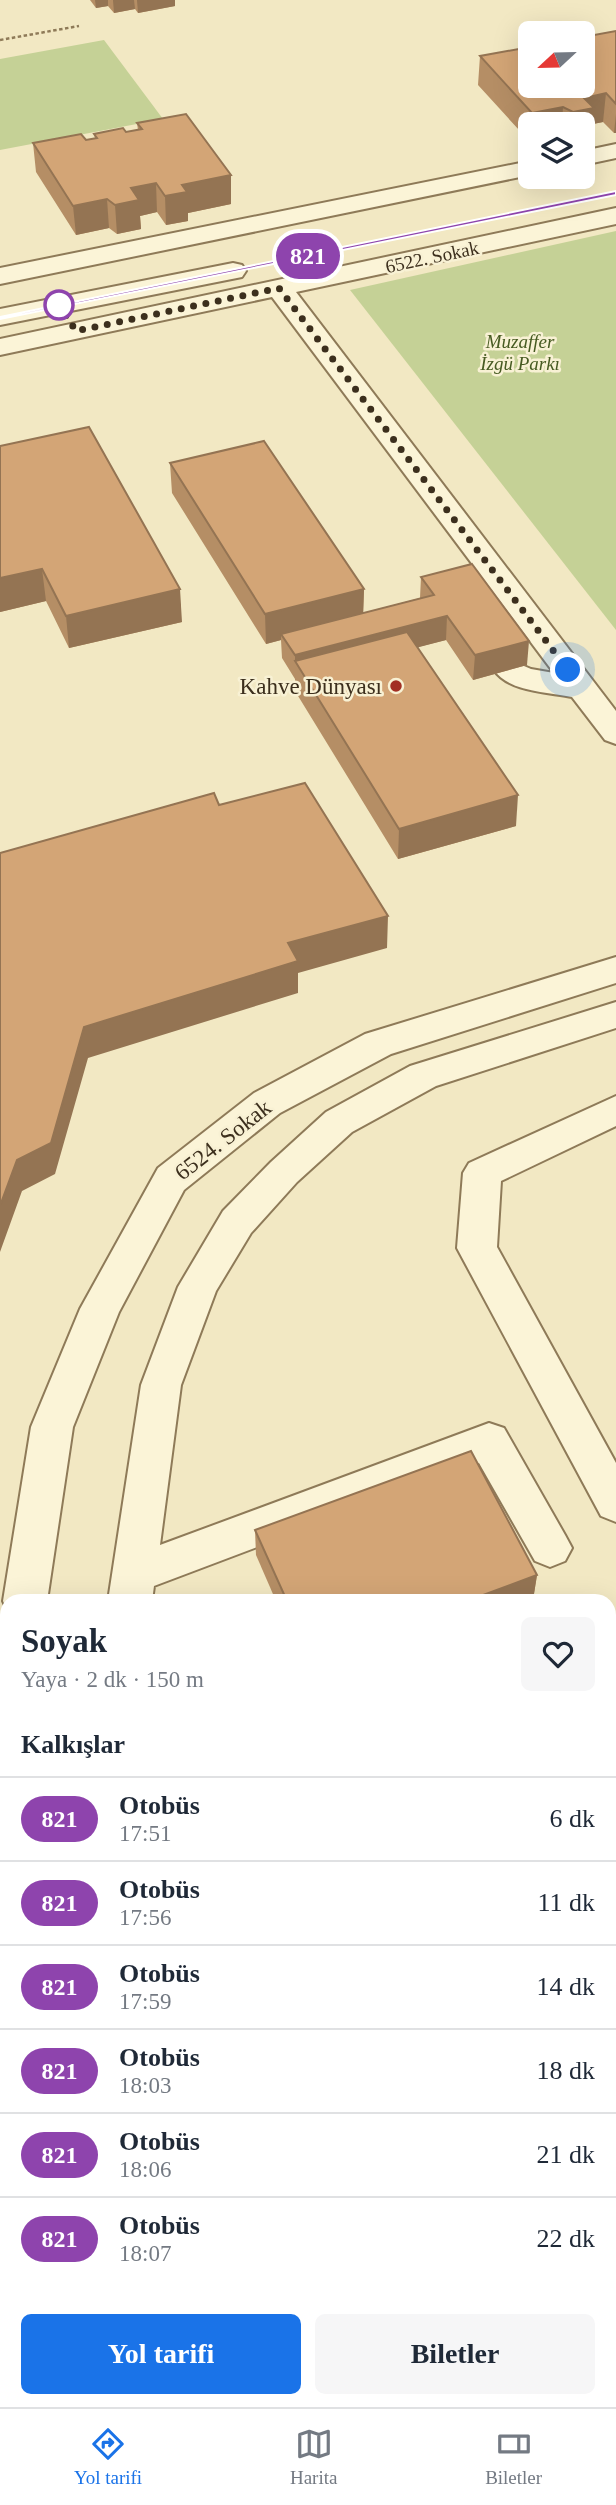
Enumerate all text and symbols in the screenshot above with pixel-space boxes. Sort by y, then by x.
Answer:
north arrow [518,21,595,98]
map controls [518,21,595,189]
button: layers [518,112,595,189]
line badge: 821 [268,233,348,279]
street label: 6522. Sokak [383,237,481,277]
text: 821 [290,243,326,269]
unlabelled marker [44,290,74,320]
park label: Muzaffer İzgü Parkı [479,331,560,374]
your location [550,652,585,687]
place label: Kahve Dünyası [240,674,382,699]
marker: Kahve Dünyası [388,678,404,694]
street label: 6524. Sokak [170,1094,276,1185]
button: heart [521,1617,595,1691]
text: Soyak [21,1623,107,1659]
text: Yaya · 2 dk · 150 m [21,1667,204,1692]
text: Kalkışlar [21,1730,125,1759]
text: Otobüs [119,1791,200,1820]
text: 6 dk [550,1804,595,1833]
text: 821 [42,1806,78,1832]
text: 17:51 [119,1821,171,1846]
text: Otobüs [119,1875,200,1904]
text: 11 dk [537,1888,595,1917]
text: 821 [42,1890,78,1916]
text: 17:56 [119,1905,171,1930]
text: Otobüs [119,1959,200,1988]
text: 14 dk [537,1972,595,2001]
text: 821 [42,1974,78,2000]
text: 17:59 [119,1989,171,2014]
text: Otobüs [119,2043,200,2072]
text: 18 dk [537,2056,595,2085]
text: 821 [42,2058,78,2084]
text: 18:03 [119,2073,171,2098]
text: Otobüs [119,2127,200,2156]
text: 21 dk [537,2140,595,2169]
text: 821 [42,2142,78,2168]
text: 18:06 [119,2157,171,2182]
text: Otobüs [119,2211,200,2240]
text: 22 dk [537,2224,595,2253]
text: 821 [42,2226,78,2252]
text: 18:07 [119,2241,171,2266]
button: Yol tarifi [21,2314,301,2394]
button: Biletler [315,2314,595,2394]
tab: Yol tarifi [74,2425,142,2489]
tab: Harita [290,2425,337,2489]
tab: Biletler [485,2425,542,2489]

